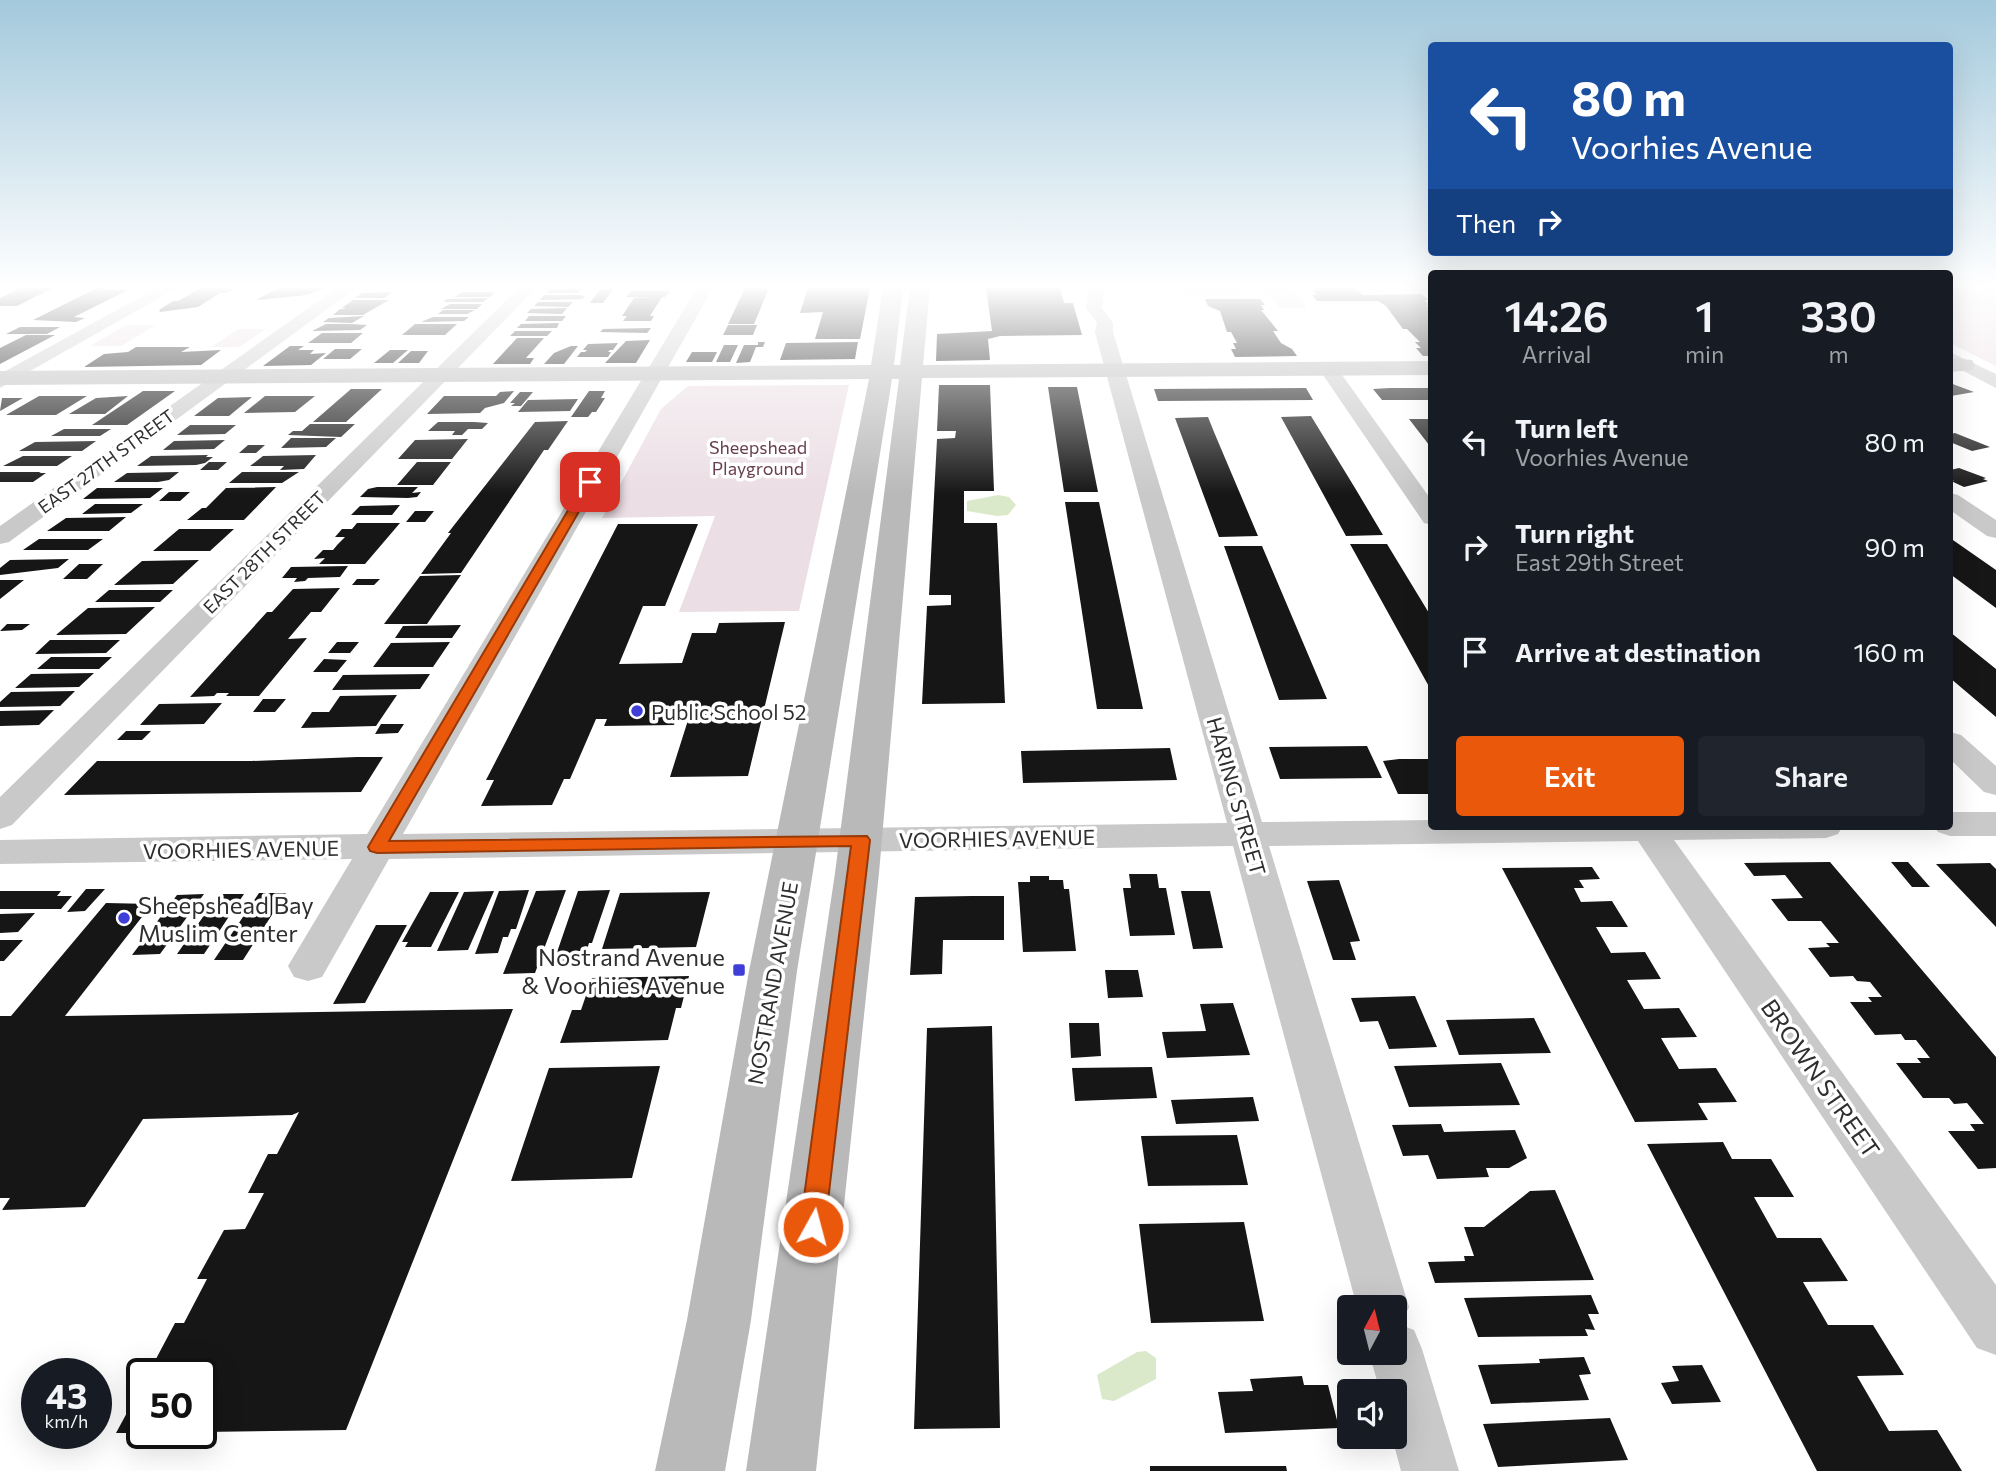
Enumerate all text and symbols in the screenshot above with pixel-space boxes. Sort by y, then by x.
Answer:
text: 80 m [1571,66,1686,126]
icon: left [1456,70,1547,161]
text: Voorhies Avenue [1571,126,1813,166]
icon: right [1530,203,1568,241]
text: Then [1456,207,1516,238]
text: 14:26 [1504,289,1609,341]
text: 1 [1695,289,1714,341]
text: 330 [1801,289,1877,341]
text: Arrival [1522,340,1591,368]
text: min [1685,340,1724,368]
text: m [1829,340,1849,368]
street label: EAST 27TH STREET [34,404,178,518]
text: Turn left [1515,412,1618,443]
icon: left [1456,423,1494,461]
text: 80 m [1865,426,1925,457]
park label: Sheepshead Playground [709,436,807,479]
text: Voorhies Avenue [1515,443,1689,471]
pin [560,452,620,512]
icon: arrive [571,463,609,501]
street label: EAST 28TH STREET [198,486,330,618]
text: Turn right [1515,517,1634,548]
icon: right [1456,528,1494,566]
text: 90 m [1865,531,1925,562]
text: East 29th Street [1515,548,1684,576]
icon: arrive [1456,633,1494,671]
text: Arrive at destination [1515,636,1761,667]
text: 160 m [1853,636,1925,667]
place label: Public School 52 [651,699,806,724]
marker: Public School 52 [629,703,645,719]
street label: HARING STREET [1202,714,1272,878]
button: Exit [1456,736,1684,816]
button: Share [1698,736,1925,816]
street label: VOORHIES AVENUE [899,824,1095,852]
street label: VOORHIES AVENUE [143,835,339,863]
street label: NOSTRAND AVENUE [742,879,802,1087]
place label: Sheepshead Bay Muslim Center [138,890,314,947]
marker: Sheepshead Bay Muslim Center [116,910,132,926]
place label: Nostrand Avenue & Voorhies Avenue [522,942,725,999]
marker: Nostrand Avenue & Voorhies Avenue [731,962,747,978]
street label: BROWN STREET [1756,993,1886,1163]
position arrow [776,1190,850,1264]
north arrow [1337,1295,1407,1365]
map controls [1337,1295,1407,1449]
speed limit sign: 50 [126,1358,217,1449]
text: 43 [46,1373,87,1416]
button: sound [1337,1379,1407,1449]
text: km/h [45,1410,88,1432]

